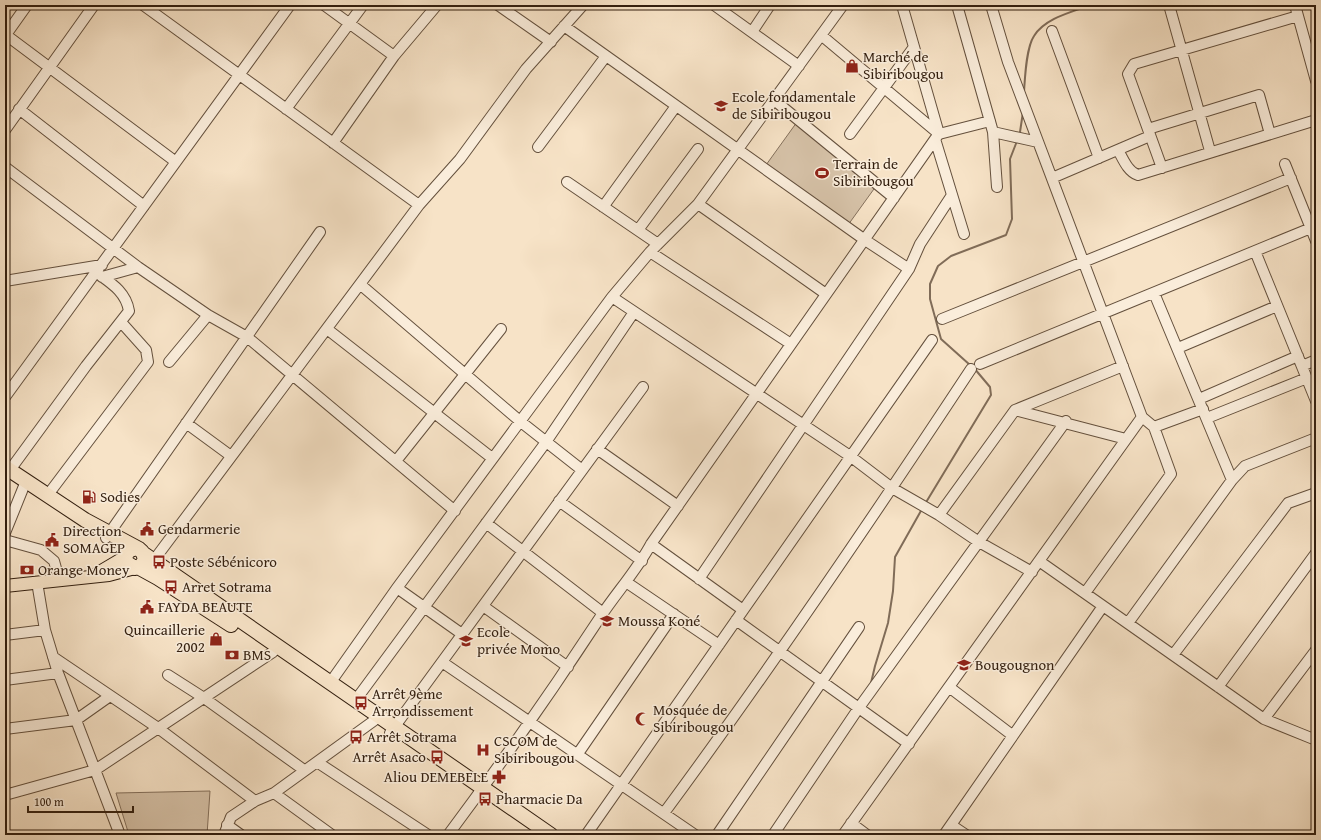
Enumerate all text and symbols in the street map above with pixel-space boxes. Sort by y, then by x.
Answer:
place label: Marché de Sibiribougou [863,46,945,84]
shop icon: Marché de Sibiribougou [844,58,860,74]
place label: Ecole fondamentale de Sibiribougou [732,86,856,124]
school or university icon: Ecole fondamentale de Sibiribougou [713,98,729,114]
place label: Terrain de Sibiribougou [833,153,915,191]
sports icon: Terrain de Sibiribougou [814,165,830,181]
place label: Sodies [100,486,140,507]
fuel station icon: Sodies [81,489,97,505]
place label: Gendarmerie [158,518,240,539]
place label: Direction SOMAGEP [63,520,125,558]
public building icon: Gendarmerie [139,521,155,537]
public building icon: Direction SOMAGEP [44,532,60,548]
place label: Poste Sébénicoro [170,551,277,572]
bus stop icon: Poste Sébénicoro [151,554,167,570]
place label: Orange Money [38,559,130,580]
bank icon: Orange Money [19,562,35,578]
place label: Arret Sotrama [182,576,272,597]
bus stop icon: Arret Sotrama [163,579,179,595]
place label: FAYDA BEAUTE [158,596,253,617]
public building icon: FAYDA BEAUTE [139,599,155,615]
place label: Moussa Koné [618,610,700,631]
school or university icon: Moussa Koné [599,613,615,629]
place label: Quincaillerie 2002 [124,619,205,657]
place label: Ecole privée Momo [477,621,561,659]
shop icon: Quincaillerie 2002 [208,631,224,647]
school or university icon: Ecole privée Momo [458,633,474,649]
place label: BMS [243,644,271,665]
bank icon: BMS [224,647,240,663]
place label: Bougougnon [975,654,1055,675]
school or university icon: Bougougnon [956,657,972,673]
place label: Arrêt 9ème Arrondissement [372,683,474,721]
bus stop icon: Arrêt 9ème Arrondissement [353,695,369,711]
place label: Mosquée de Sibiribougou [653,699,735,737]
mosque icon: Mosquée de Sibiribougou [634,711,650,727]
place label: Arrêt Sotrama [367,726,457,747]
bus stop icon: Arrêt Sotrama [348,729,364,745]
place label: CSCOM de Sibiribougou [494,730,576,768]
hospital icon: CSCOM de Sibiribougou [475,742,491,758]
place label: Arrêt Asaco [352,746,426,767]
bus stop icon: Arrêt Asaco [429,749,445,765]
place label: Aliou DEMEBELE [384,766,488,787]
pharmacy icon: Aliou DEMEBELE [491,769,507,785]
scale bar [28,788,133,814]
place label: Pharmacie Da [496,788,583,809]
bus stop icon: Pharmacie Da [477,791,493,807]
text: 100 m [34,793,64,810]

